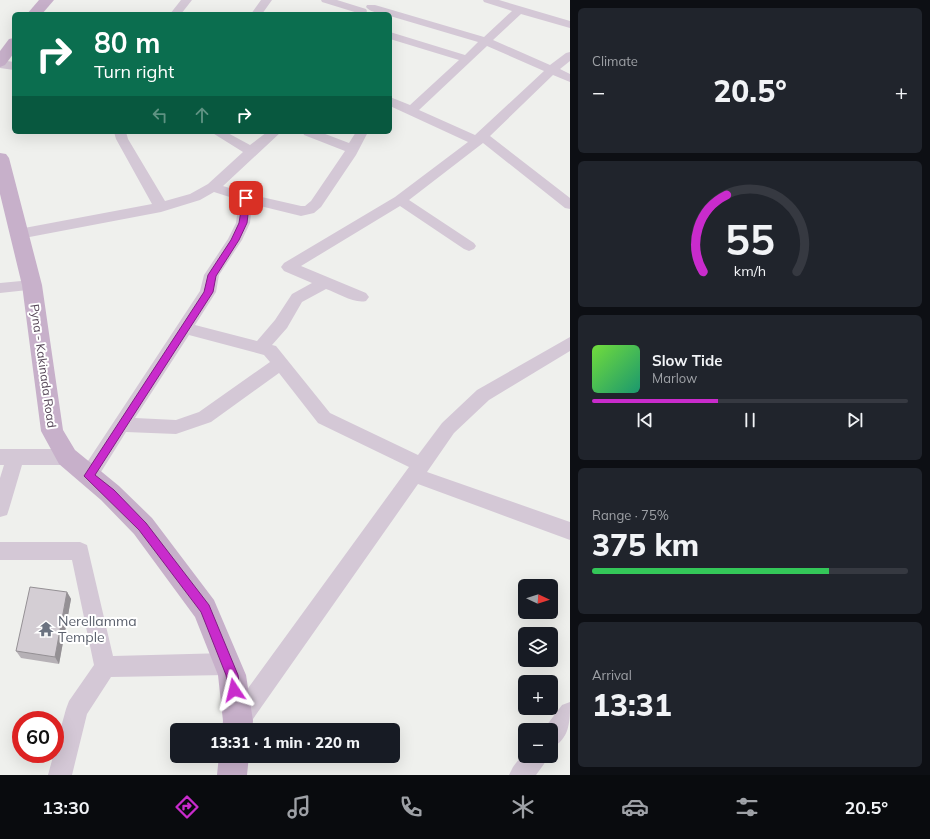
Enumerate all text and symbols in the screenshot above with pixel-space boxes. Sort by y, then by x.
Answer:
text: 80 m [94,25,160,60]
icon: right [28,28,80,80]
text: Climate [592,53,638,69]
text: Turn right [94,60,174,83]
text: 20.5° [713,72,787,110]
text: − [592,78,605,106]
text: + [895,78,908,106]
icon: left [149,104,171,126]
icon: ahead [191,104,213,126]
icon: right [233,104,255,126]
pin [229,181,263,215]
icon: arrive [235,187,257,209]
text: 55 [725,213,775,265]
text: km/h [734,262,766,280]
street label: Pyna - Kakinada Road [27,303,60,429]
text: Slow Tide [652,351,722,370]
text: Marlow [652,370,697,386]
icon: previous [634,409,656,431]
icon: pause [739,409,761,431]
icon: next [844,409,866,431]
text: Range · 75% [592,507,669,523]
text: 375 km [592,526,699,564]
north arrow [518,579,558,619]
map controls [518,579,558,763]
place label: Nerellamma Temple [58,612,137,646]
temple icon: Nerellamma Temple [37,620,55,638]
button: layers [518,627,558,667]
text: Arrival [592,667,632,683]
position arrow [213,669,255,711]
button: + [518,675,558,715]
text: 13:31 [592,686,672,724]
speed limit sign: 60 [12,711,64,763]
button: − [518,723,558,763]
text: 13:31 · 1 min · 220 m [210,733,360,752]
icon: directions [173,793,201,821]
icon: music [285,793,313,821]
icon: phone [397,793,425,821]
icon: climate [509,793,537,821]
icon: car [621,793,649,821]
icon: filters [733,793,761,821]
text: 13:30 [42,796,90,819]
text: 20.5° [844,796,888,819]

